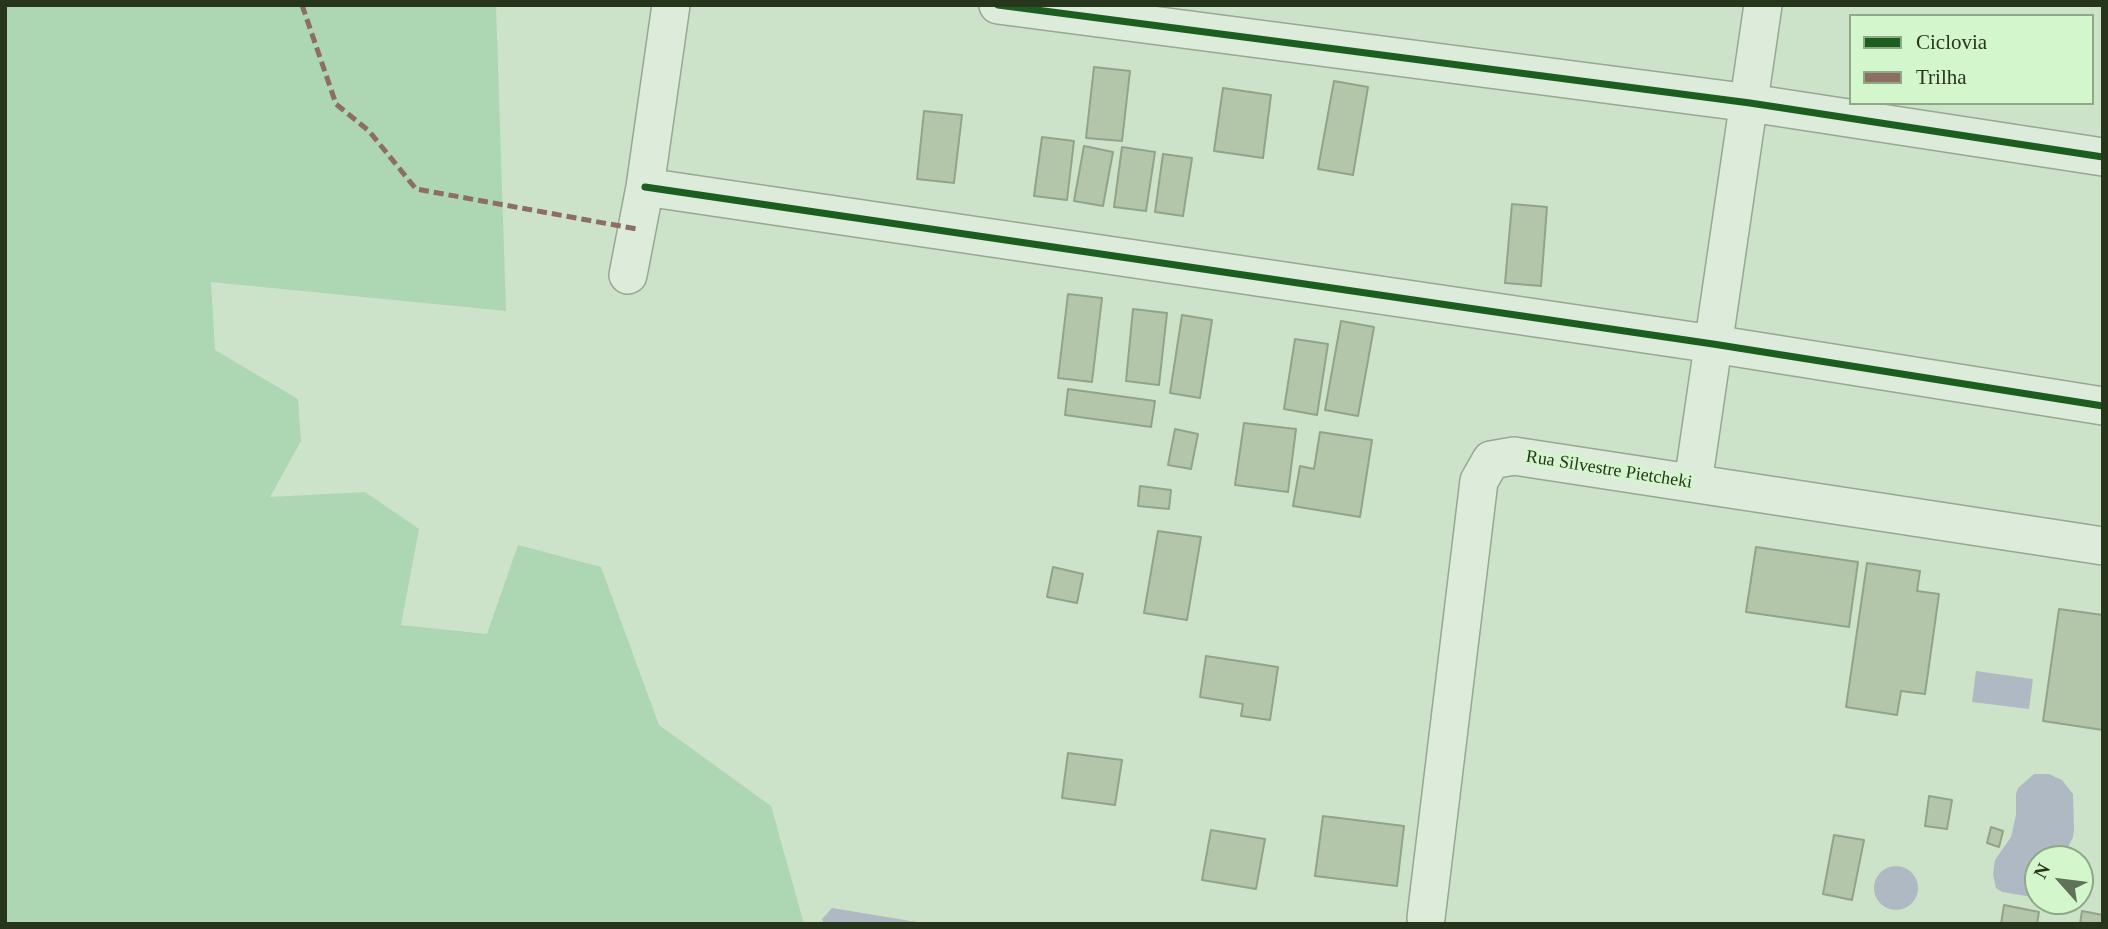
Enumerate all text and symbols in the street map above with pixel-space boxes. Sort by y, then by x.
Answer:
legend [1849,14,2094,105]
text: Ciclovia [1916,30,1987,54]
text: Trilha [1916,65,1967,89]
street label: Rua Silvestre Pietcheki [1524,446,1694,494]
north arrow [2024,845,2094,915]
text: N [2029,860,2054,882]

